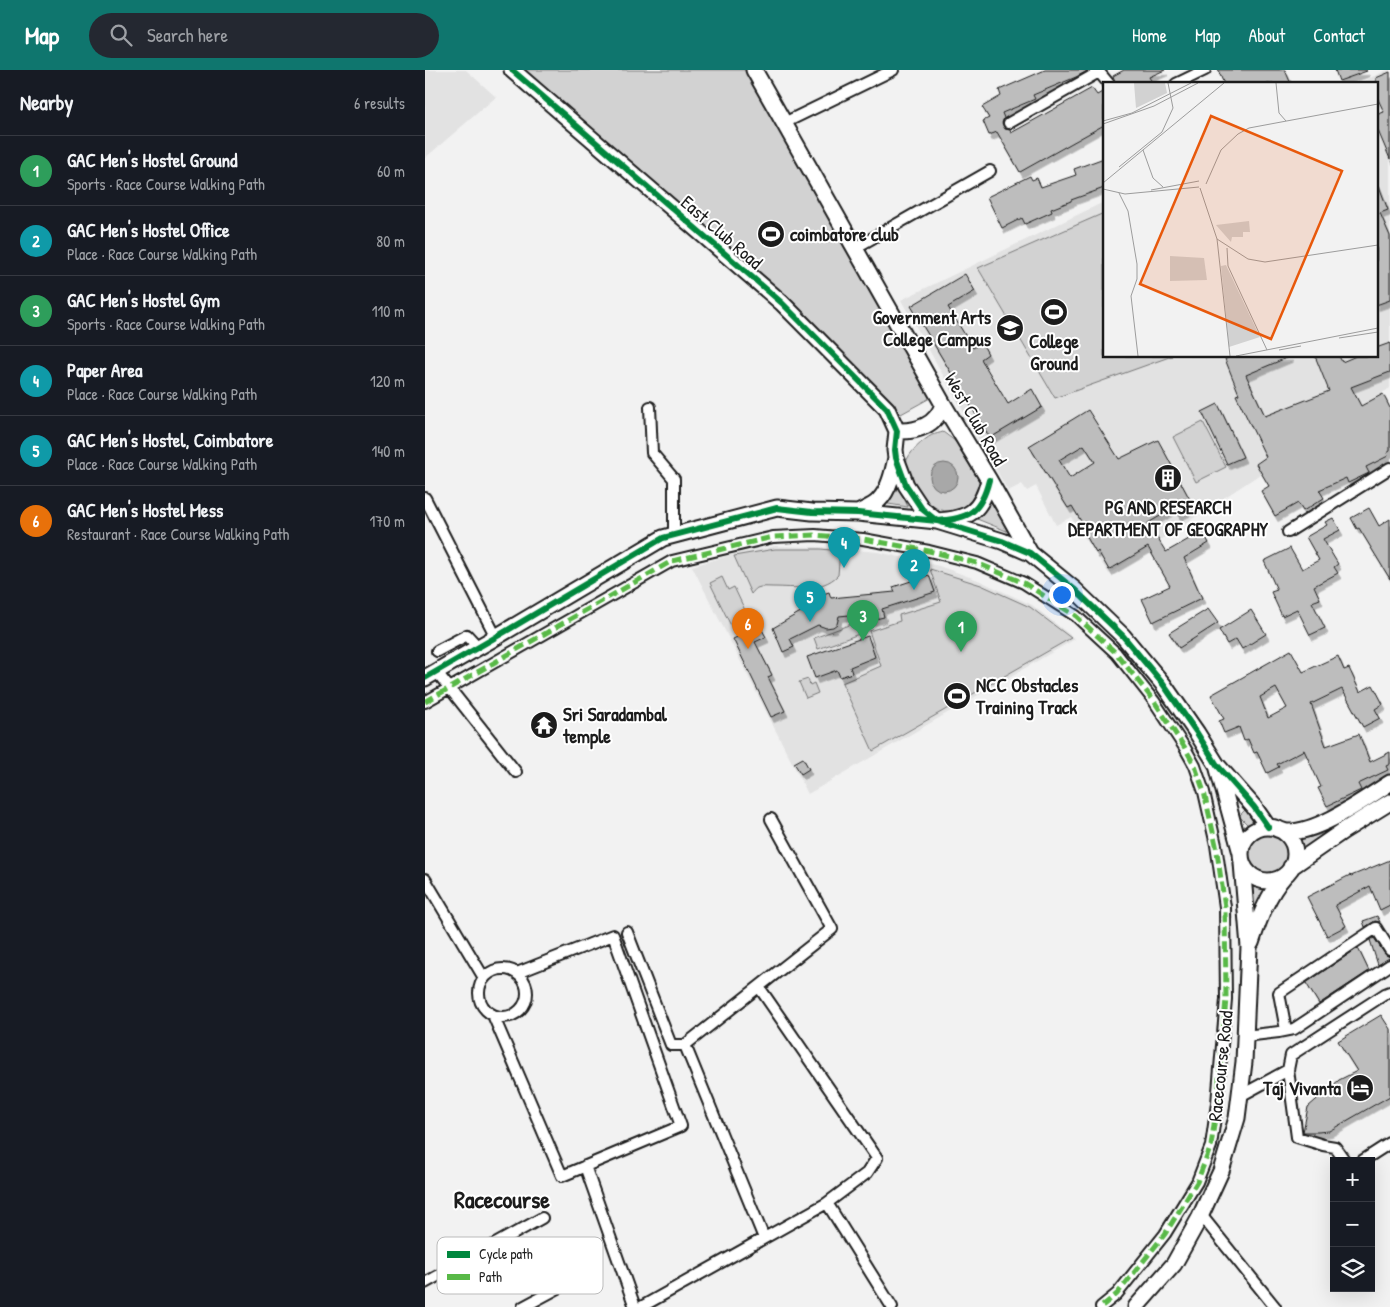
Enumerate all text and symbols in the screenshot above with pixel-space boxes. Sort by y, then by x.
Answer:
search box [89,13,439,58]
text: Map [25,19,59,51]
icon: search [107,21,135,49]
text: Search here [147,22,228,48]
text: Home [1132,23,1167,48]
text: Map [1195,23,1220,48]
text: About [1248,23,1285,48]
text: Contact [1313,23,1365,48]
inset map [1103,82,1377,358]
text: Nearby [20,88,73,117]
text: 6 results [354,92,405,114]
text: GAC Men's Hostel Ground [67,147,238,173]
text: 1 [33,160,39,182]
text: 60 m [377,160,405,182]
text: Sports · Race Course Walking Path [67,173,265,195]
street label: East Club Road [676,189,769,275]
text: GAC Men's Hostel Office [67,217,230,243]
sports icon: coimbatore club [756,219,786,249]
place label: coimbatore club [790,221,899,247]
text: 2 [32,230,40,252]
text: 80 m [376,230,405,252]
text: Place · Race Course Walking Path [67,243,257,265]
text: GAC Men's Hostel Gym [67,287,220,313]
sports icon: College Ground [1039,297,1069,327]
text: 3 [32,300,40,322]
text: 110 m [372,300,405,322]
place label: Government Arts College Campus [873,304,992,353]
text: Sports · Race Course Walking Path [67,313,265,335]
school or university icon: Government Arts College Campus [995,313,1025,343]
place label: College Ground [1029,328,1079,376]
text: Paper Area [67,357,143,383]
street label: West Club Road [939,368,1014,471]
text: 4 [33,370,39,392]
text: 120 m [370,370,405,392]
text: Place · Race Course Walking Path [67,383,257,405]
text: GAC Men's Hostel, Coimbatore [67,427,273,453]
text: 5 [33,440,39,462]
text: 140 m [371,440,405,462]
text: Place · Race Course Walking Path [67,453,257,475]
building icon: PG AND RESEARCH DEPARTMENT OF GEOGRAPHY [1153,463,1183,493]
place label: PG AND RESEARCH DEPARTMENT OF GEOGRAPHY [1068,494,1269,542]
text: GAC Men's Hostel Mess [67,497,223,523]
text: 6 [33,510,39,532]
text: 170 m [370,510,405,532]
text: Restaurant · Race Course Walking Path [67,523,289,545]
pin: 4 [828,527,860,568]
pin: 2 [898,549,930,590]
pin: 5 [794,581,826,622]
your location [1049,582,1075,608]
pin: 3 [847,600,879,641]
pin: 6 [732,608,764,649]
pin: 1 [945,611,977,652]
place label: NCC Obstacles Training Track [975,672,1079,721]
sports icon: NCC Obstacles Training Track [942,681,972,711]
place label: Sri Saradambal temple [562,701,668,750]
temple icon: Sri Saradambal temple [529,710,559,740]
street label: Racecourse Road [1201,1009,1239,1123]
hotel icon: Taj Vivanta [1345,1073,1375,1103]
place label: Taj Vivanta [1262,1075,1342,1101]
map controls [1330,1157,1375,1292]
button: + [1330,1157,1375,1202]
district label: Racecourse [454,1183,550,1215]
button: − [1330,1202,1375,1247]
legend [437,1237,603,1294]
text: Cycle path [479,1244,533,1264]
button: layers [1330,1247,1375,1292]
text: Path [479,1267,502,1286]

